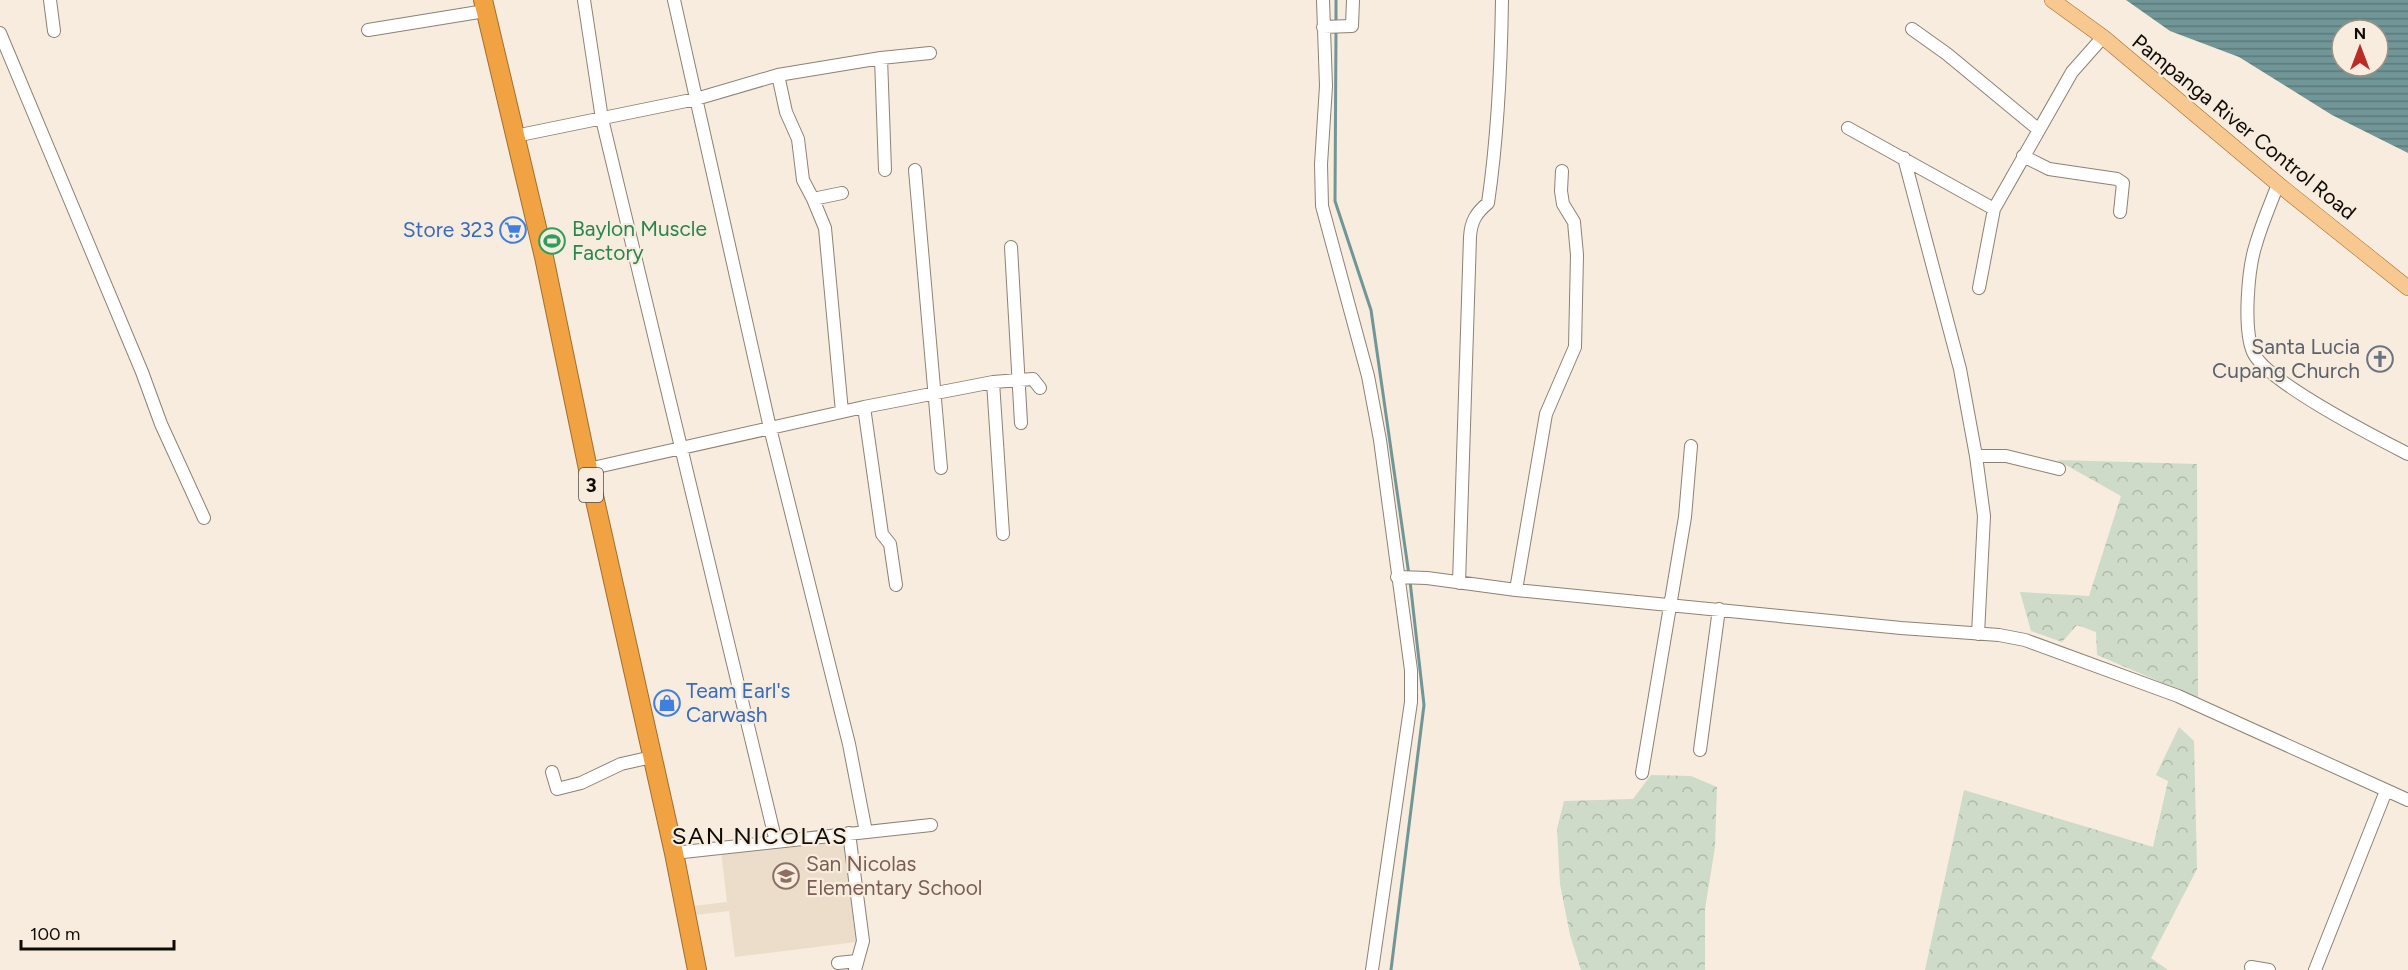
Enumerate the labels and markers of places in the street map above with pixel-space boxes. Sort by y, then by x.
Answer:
supermarket icon: Store 323 [498,215,528,245]
place label: Baylon Muscle Factory [572,216,707,265]
place label: Store 323 [403,217,494,242]
sports icon: Baylon Muscle Factory [537,226,567,256]
place label: Santa Lucia Cupang Church [2212,334,2360,383]
church icon: Santa Lucia Cupang Church [2365,344,2395,374]
place label: Team Earl's Carwash [686,678,790,727]
shop icon: Team Earl's Carwash [652,688,682,718]
place label: San Nicolas Elementary School [806,851,982,900]
school or university icon: San Nicolas Elementary School [771,861,801,891]

